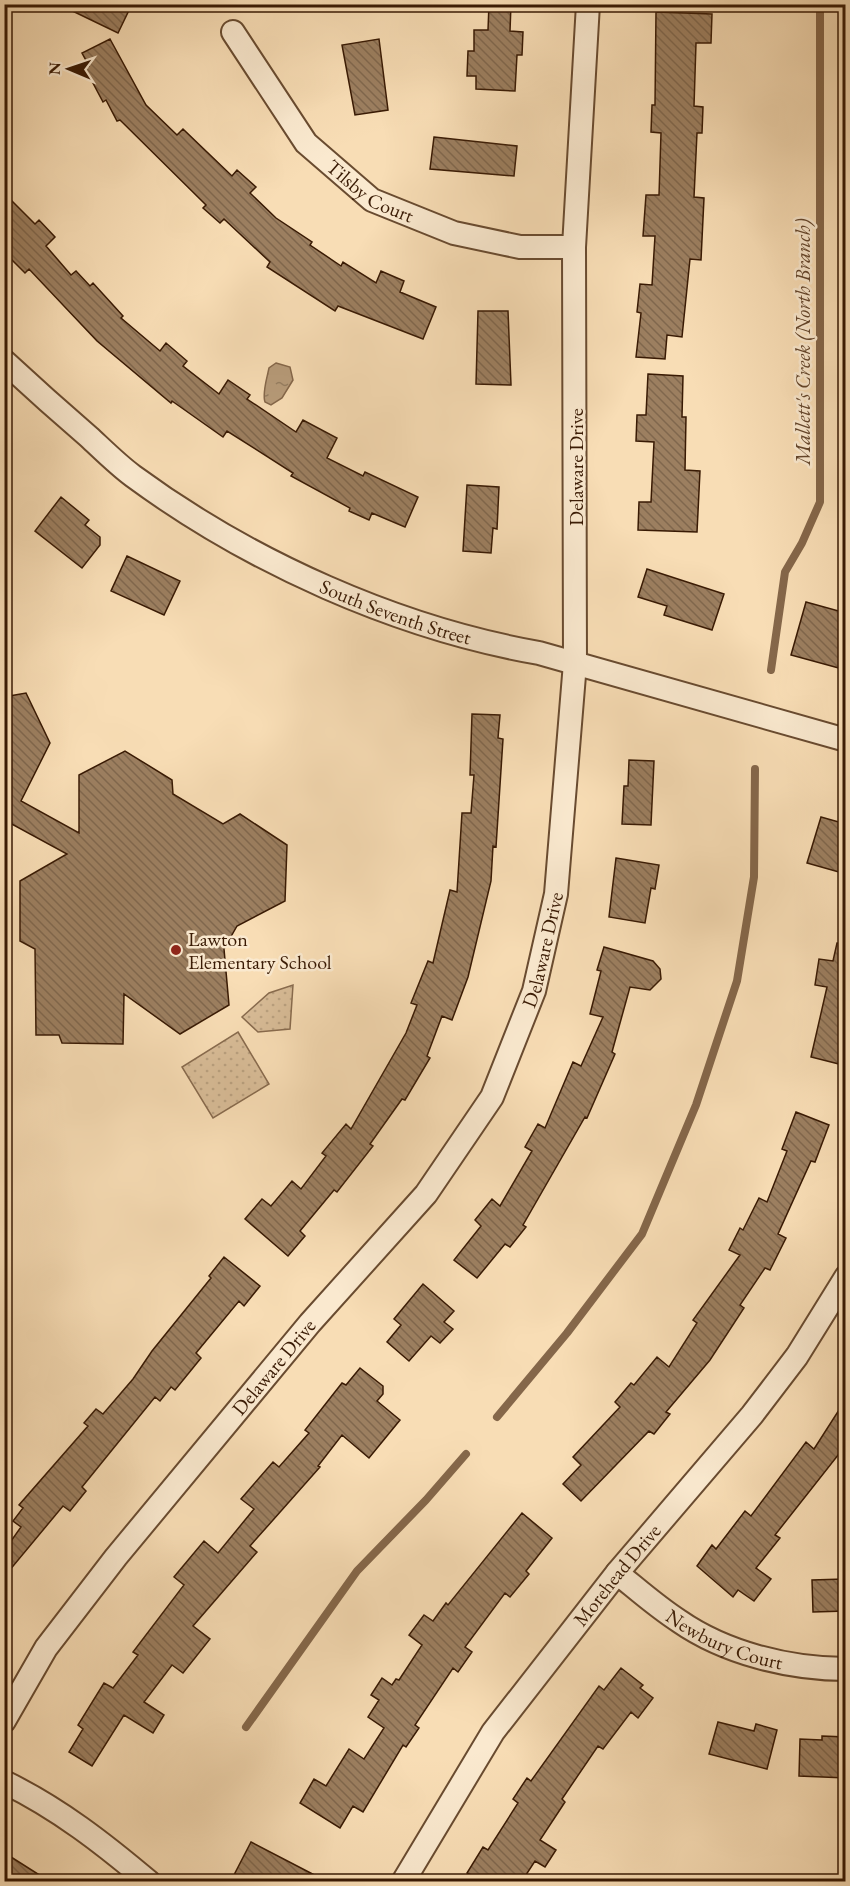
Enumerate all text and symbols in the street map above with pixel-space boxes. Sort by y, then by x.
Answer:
north arrow [39,39,99,99]
text: N [44,62,65,75]
street label: Tilsby Court [321,154,418,229]
water label: Mallett's Creek (North Branch) [789,218,816,467]
street label: Delaware Drive [563,408,589,526]
street label: South Seventh Street [316,573,475,651]
street label: Delaware Drive [516,889,569,1011]
place label: Lawton Elementary School [188,926,332,975]
marker: Lawton Elementary School [169,943,183,957]
street label: Delaware Drive [226,1313,321,1421]
street label: Morehead Drive [567,1518,667,1632]
street label: Newbury Court [661,1603,786,1676]

